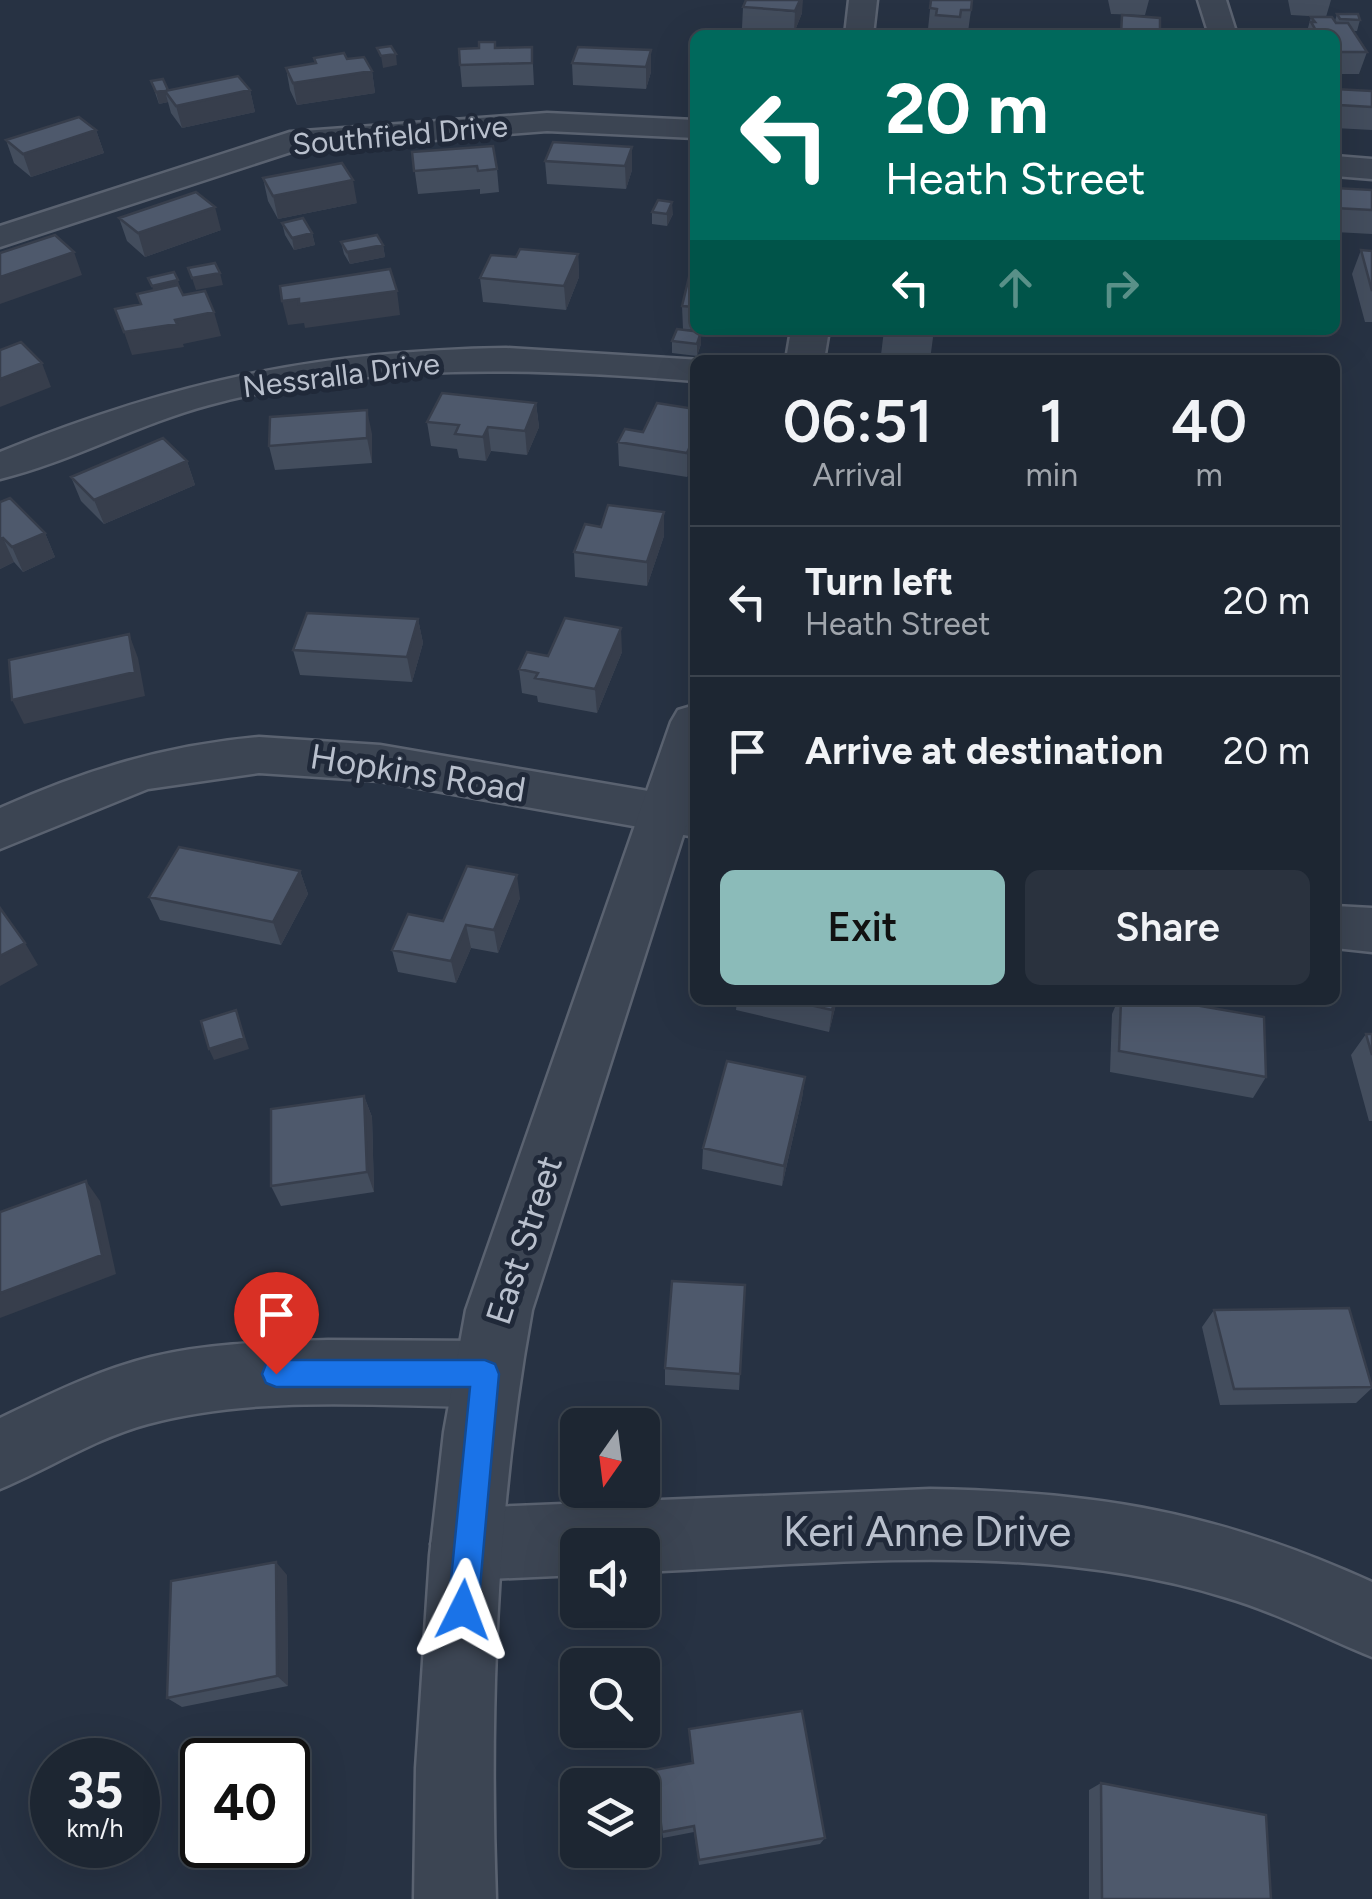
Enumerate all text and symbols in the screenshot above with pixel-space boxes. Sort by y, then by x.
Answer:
text: 20 m [885,66,1049,151]
icon: left [720,70,850,200]
street label: Southfield Drive [291,107,509,163]
text: Heath Street [885,151,1146,205]
icon: left [883,260,938,315]
icon: ahead [988,260,1043,315]
icon: right [1093,260,1148,315]
street label: Nessralla Drive [240,345,442,405]
text: 06:51 [783,385,933,457]
text: 1 [1039,385,1064,457]
text: 40 [1171,385,1247,457]
text: Arrival [813,456,903,494]
text: min [1025,456,1078,494]
text: m [1195,456,1223,494]
text: Turn left [805,559,953,605]
icon: left [720,574,775,629]
text: 20 m [1223,578,1310,624]
text: Heath Street [805,605,990,643]
icon: arrive [720,724,775,779]
text: Arrive at destination [805,728,1163,774]
text: 20 m [1223,728,1310,774]
street label: Hopkins Road [307,735,529,811]
button: Exit [720,870,1005,985]
button: Share [1025,870,1310,985]
street label: East Street [477,1150,571,1330]
pin [234,1272,319,1375]
icon: arrive [249,1287,304,1342]
north arrow [560,1408,660,1508]
map controls [560,1408,660,1868]
street label: Keri Anne Drive [783,1506,1071,1557]
button: sound [560,1528,660,1628]
position arrow [411,1558,515,1662]
button: search [560,1648,660,1748]
speed limit sign: 40 [180,1738,310,1868]
text: 35 [67,1760,123,1821]
button: layers [560,1768,660,1868]
text: km/h [66,1813,124,1843]

